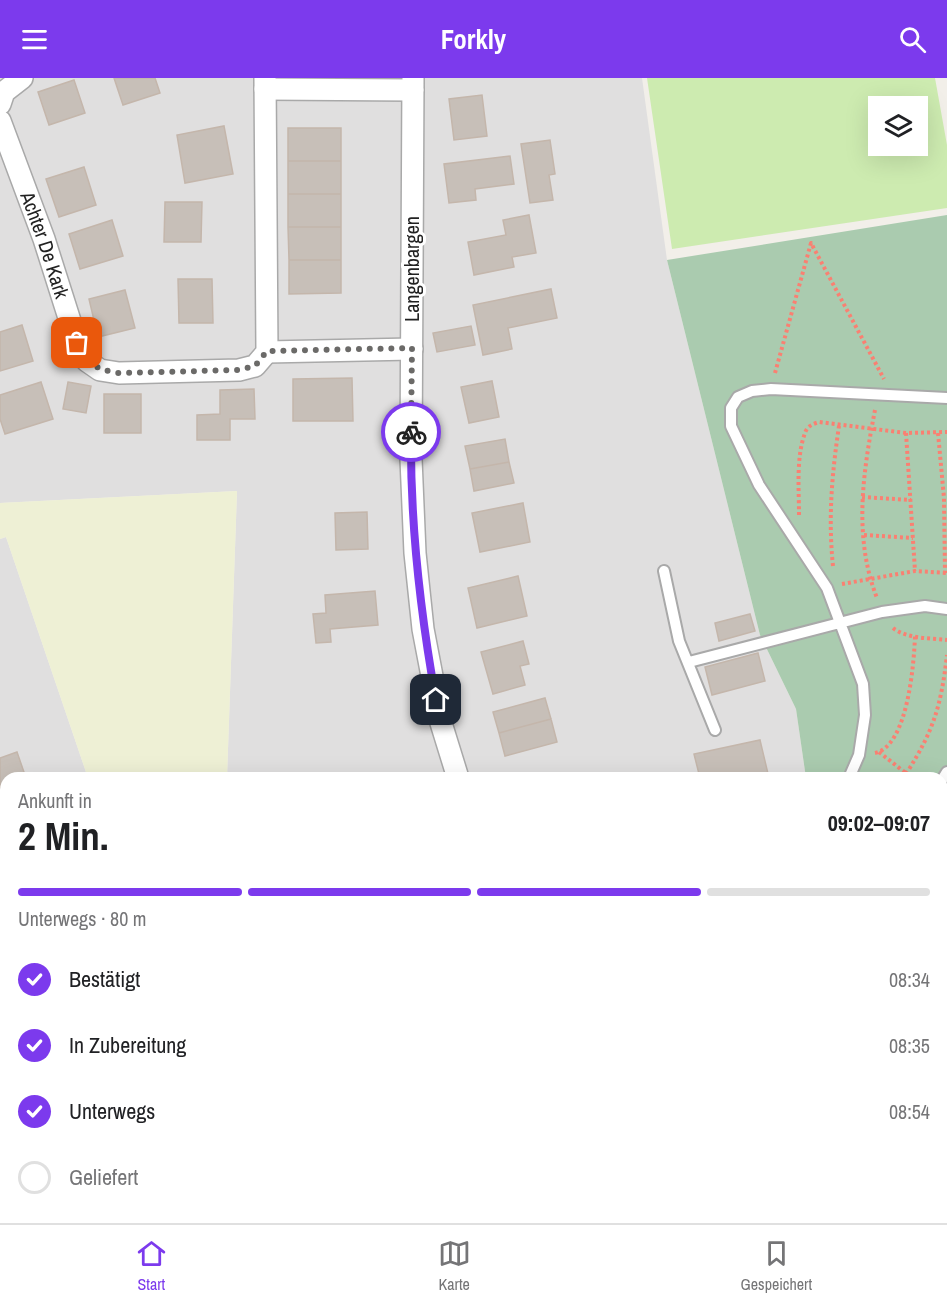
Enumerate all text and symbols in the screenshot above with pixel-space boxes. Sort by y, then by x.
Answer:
text: Forkly [441,21,506,57]
icon: menu [18,23,51,56]
icon: search [896,23,929,56]
map controls [868,96,928,156]
button: layers [868,96,928,156]
street label: Achter De Kark [14,187,76,303]
street label: Langenbargen [398,216,425,322]
pin [51,317,102,368]
icon: bag [60,326,93,359]
courier [381,402,441,462]
icon: bike [395,416,428,449]
pin [410,674,461,725]
icon: home [419,683,452,716]
text: Ankunft in [18,787,92,814]
text: 09:02–09:07 [828,808,930,838]
text: 2 Min. [18,810,109,862]
text: Unterwegs · 80 m [18,905,147,932]
icon: check [18,963,51,996]
text: Bestätigt [69,964,140,994]
text: 08:34 [889,966,930,993]
icon: check [18,1029,51,1062]
text: In Zubereitung [69,1030,186,1060]
text: 08:35 [889,1032,930,1059]
icon: check [18,1095,51,1128]
text: Unterwegs [69,1096,155,1126]
text: 08:54 [889,1098,930,1125]
text: Geliefert [69,1162,138,1192]
tab: Start [135,1237,168,1295]
tab: Karte [438,1237,471,1295]
tab: Gespeichert [741,1237,812,1295]

